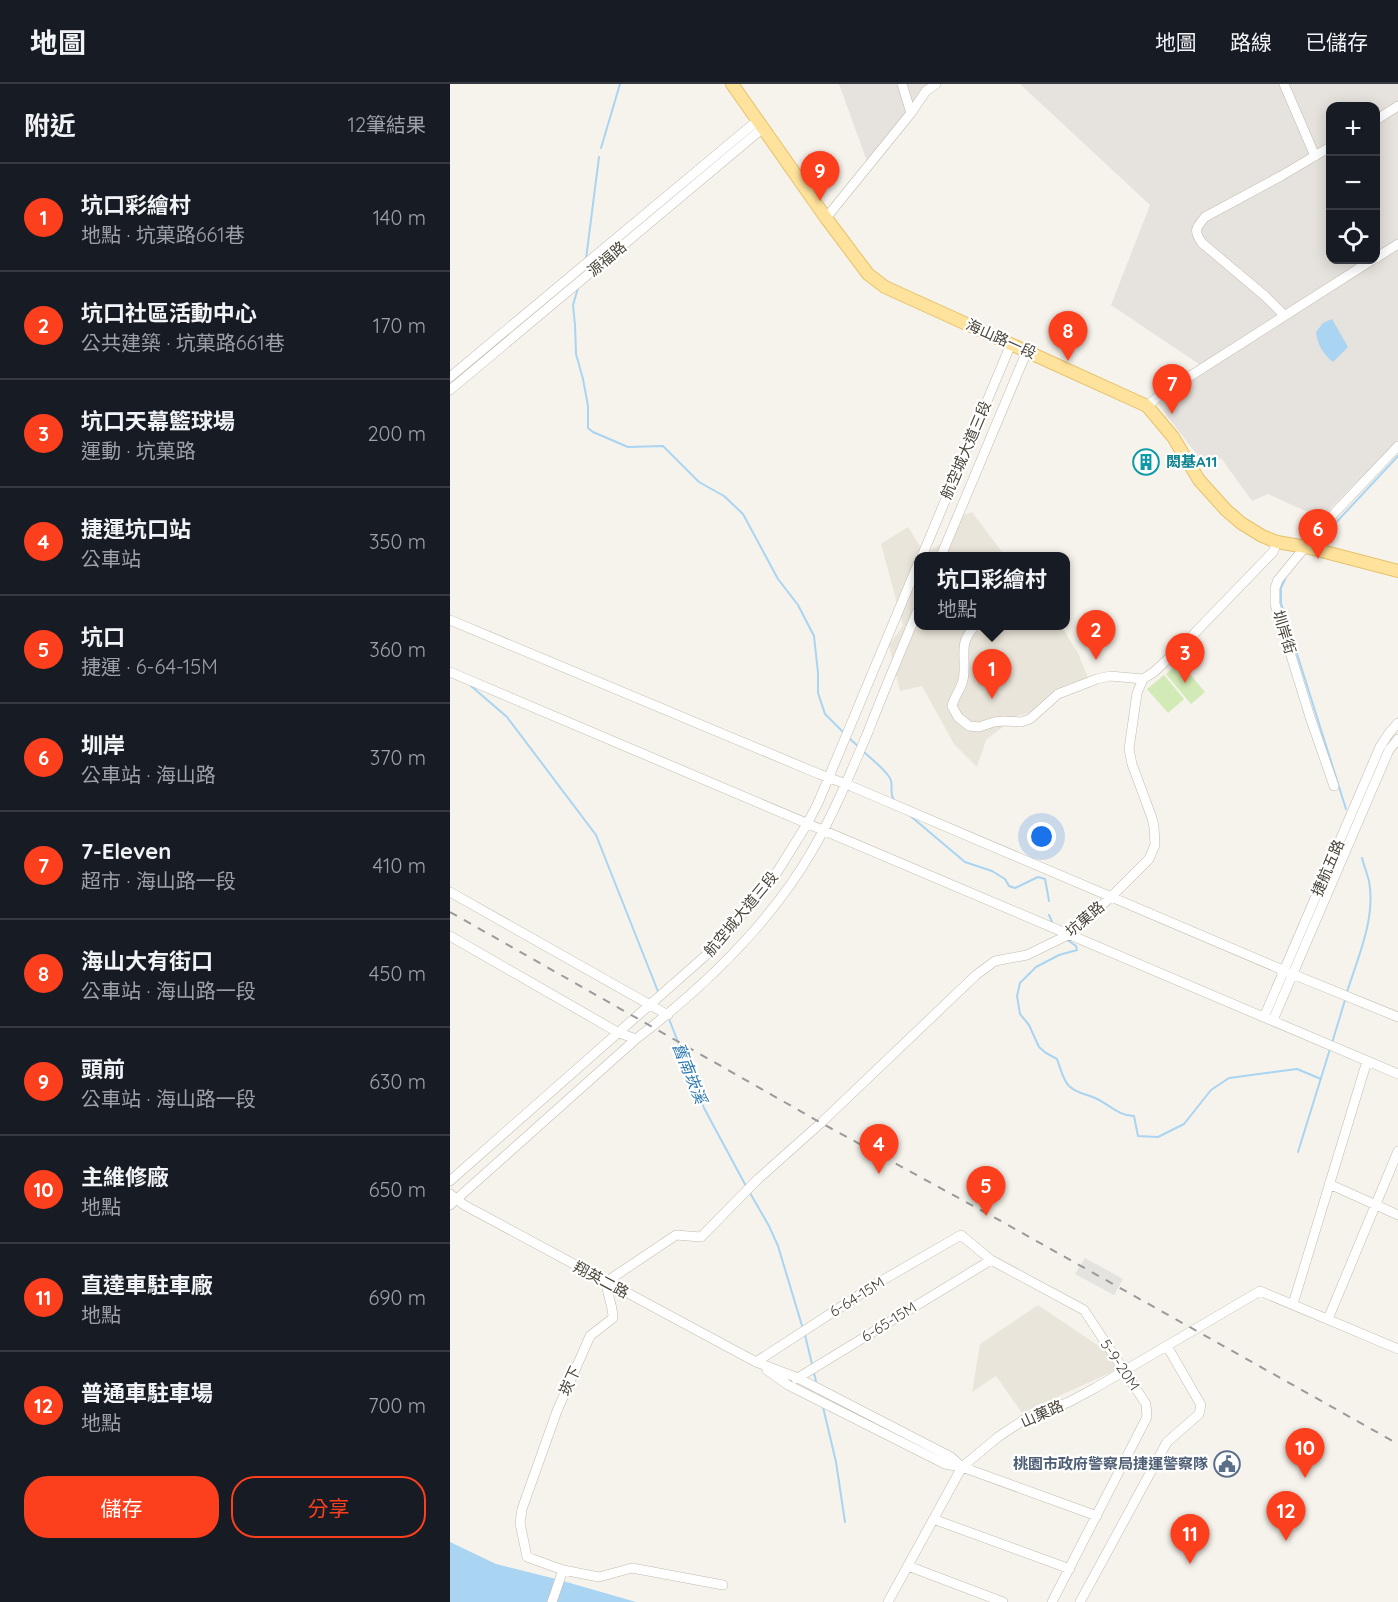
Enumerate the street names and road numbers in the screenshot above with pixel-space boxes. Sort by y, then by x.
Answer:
street label: 源福路 [583,237,630,280]
street label: 海山路一段 [963,315,1039,362]
street label: 航空城大道三段 [936,398,995,502]
street label: 圳岸街 [1269,608,1300,656]
street label: 捷航五路 [1307,836,1348,899]
street label: 航空城大道三段 [700,867,782,960]
street label: 坑菓路 [1061,897,1108,940]
street label: 翔英二路 [570,1257,632,1302]
street label: 6-64-15M [826,1272,888,1321]
street label: 6-65-15M [858,1297,920,1346]
street label: 5-9-20M [1096,1335,1144,1394]
street label: 崁下 [555,1363,584,1398]
street label: 山菓路 [1017,1396,1066,1431]

